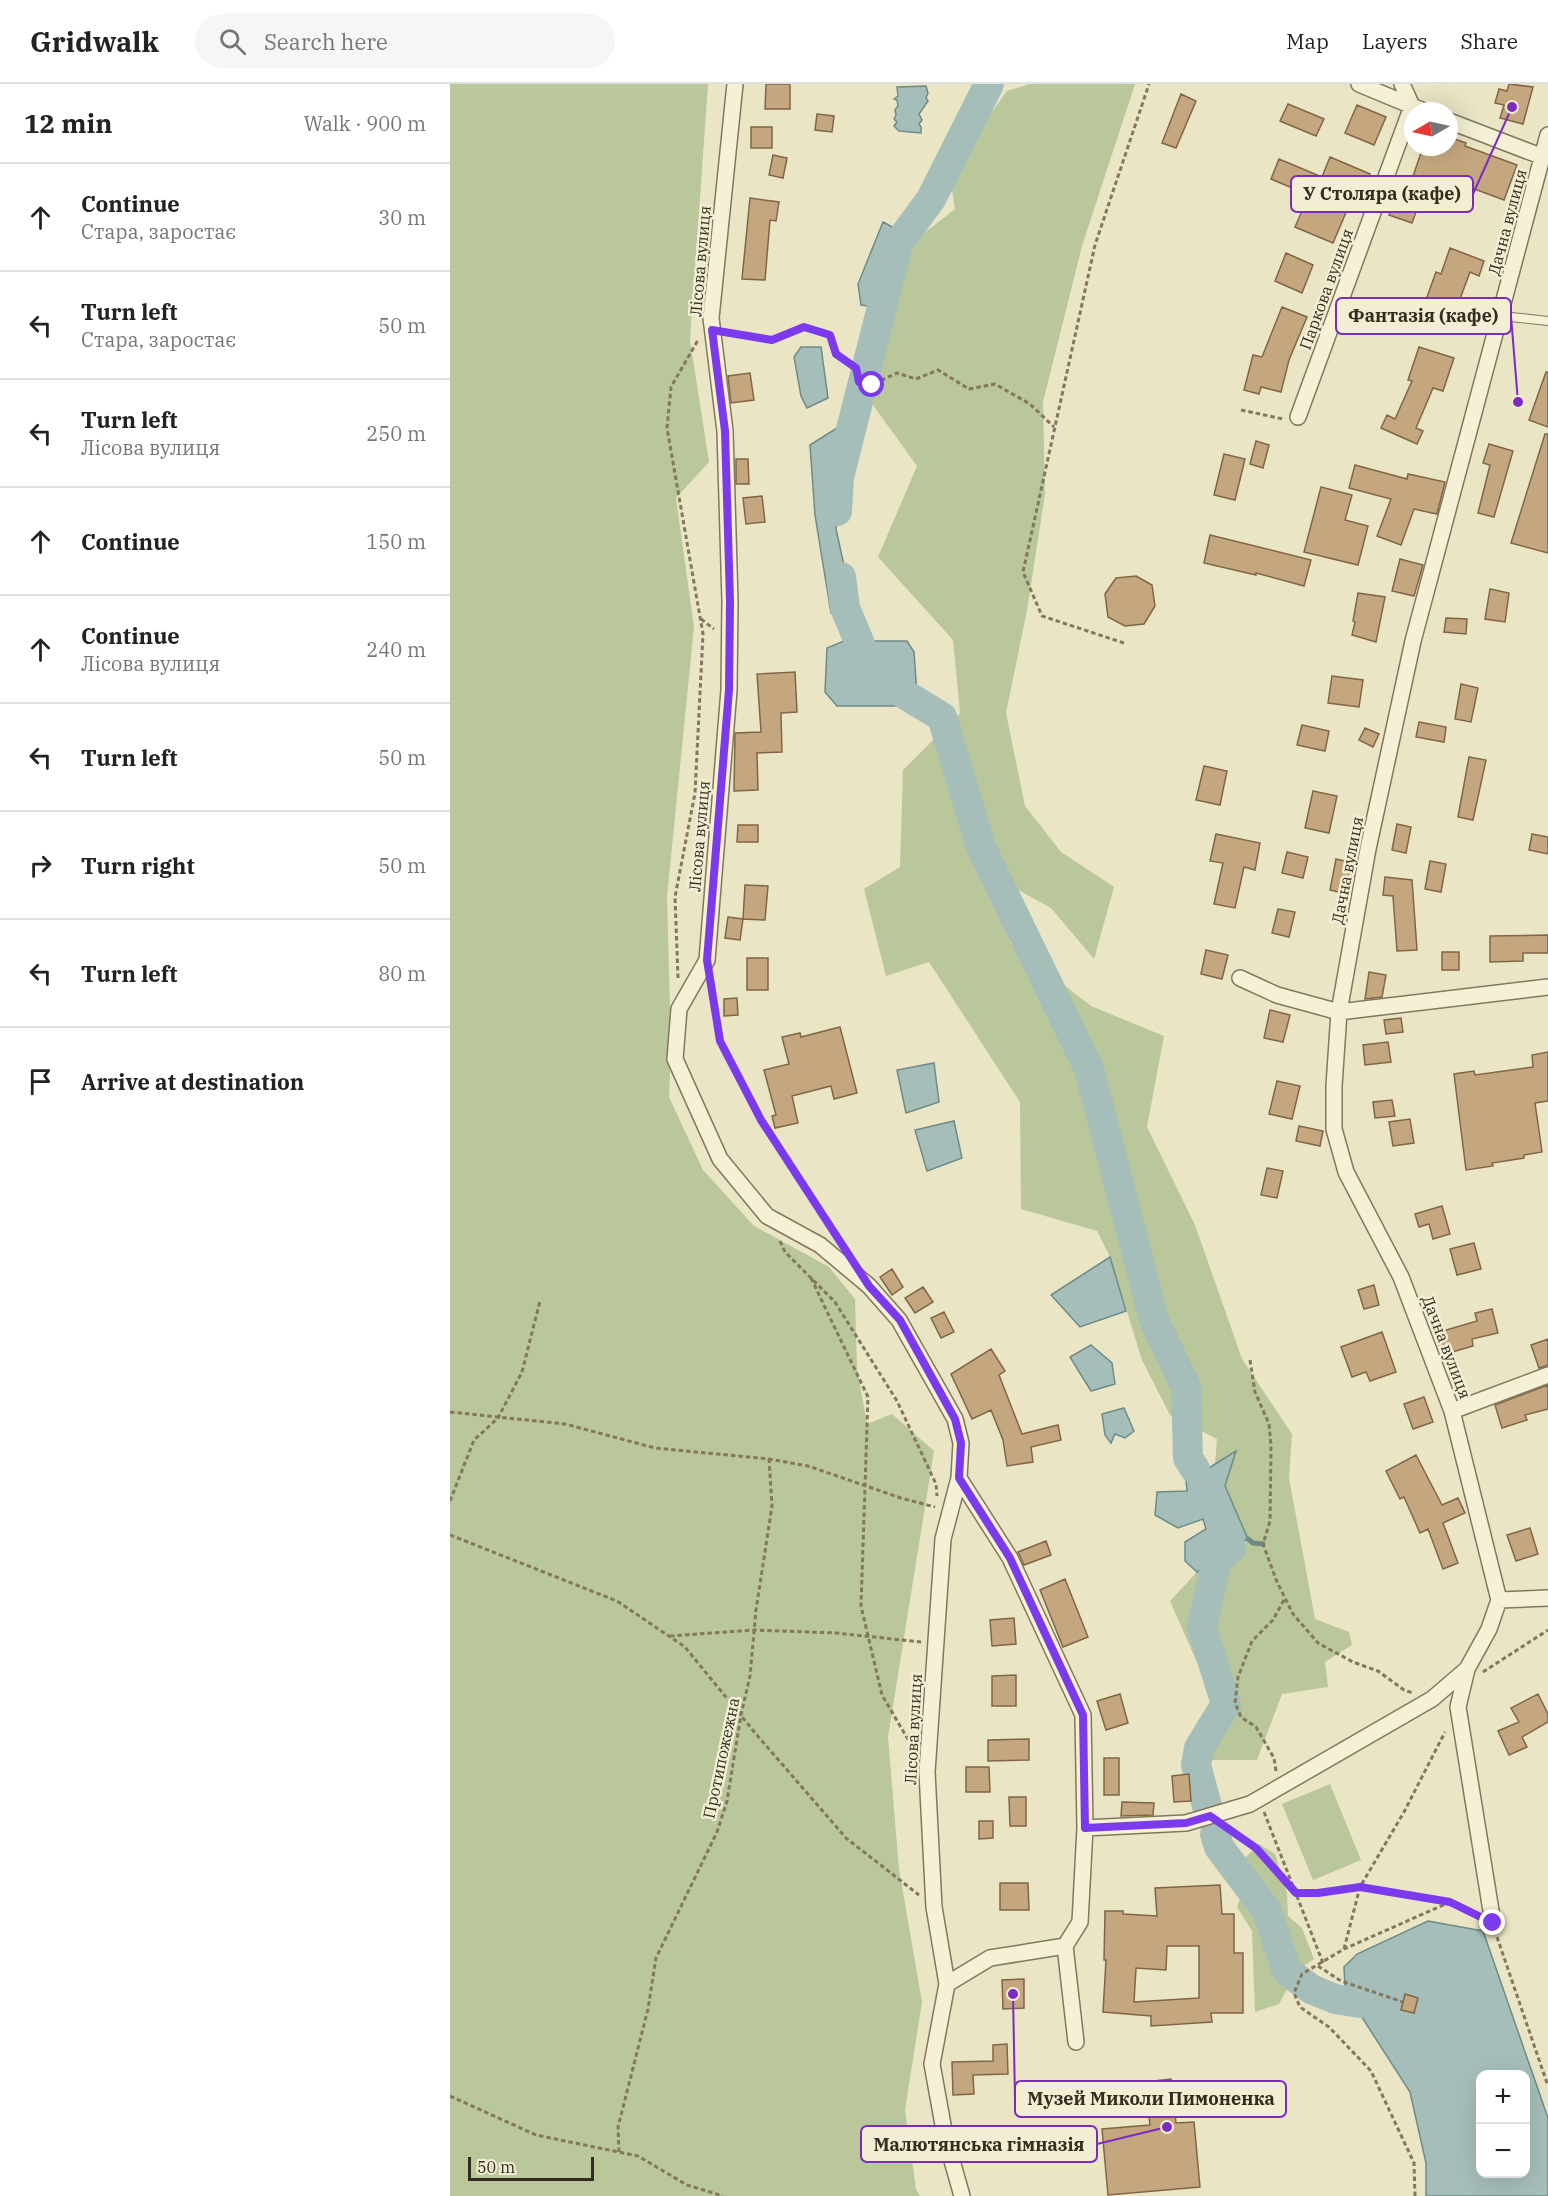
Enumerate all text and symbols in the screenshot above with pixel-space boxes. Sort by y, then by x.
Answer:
search box [195,14,615,68]
text: Gridwalk [30,23,159,60]
icon: search [216,25,249,58]
text: Search here [264,27,388,56]
text: Map [1286,27,1329,55]
text: Layers [1362,27,1428,55]
text: Share [1461,27,1518,55]
north arrow [1404,102,1458,156]
text: 12 min [24,106,112,140]
text: Walk · 900 m [304,110,426,137]
street label: Дачна вулиця [1483,167,1531,277]
callout: У Столяра (кафе) [1291,176,1473,212]
text: У Столяра (кафе) [1303,182,1461,205]
text: Continue [81,189,180,218]
icon: ahead [24,201,57,234]
text: 30 m [378,204,426,231]
street label: Лісова вулиця [685,205,715,317]
text: Стара, заростає [81,218,236,245]
street label: Паркова вулиця [1295,226,1357,352]
text: Turn left [81,297,177,326]
callout: Фантазія (кафе) [1336,298,1511,334]
text: Фантазія (кафе) [1348,304,1498,327]
icon: left [24,309,57,342]
text: 50 m [378,312,426,339]
text: Стара, заростає [81,326,236,353]
route start [858,371,884,397]
text: Turn left [81,405,177,434]
icon: left [24,417,57,450]
text: 250 m [366,420,426,447]
text: Лісова вулиця [81,434,220,461]
icon: ahead [24,525,57,558]
text: Continue [81,527,180,556]
text: 150 m [366,528,426,555]
text: Continue [81,621,180,650]
icon: ahead [24,633,57,666]
text: 240 m [366,636,426,663]
text: Лісова вулиця [81,650,220,677]
icon: left [24,741,57,774]
text: Turn left [81,743,177,772]
text: 50 m [378,744,426,771]
street label: Лісова вулиця [684,780,714,892]
street label: Дачна вулиця [1327,815,1367,925]
icon: right [24,849,57,882]
text: Turn right [81,851,195,880]
text: 50 m [378,852,426,879]
icon: left [24,957,57,990]
text: Turn left [81,959,177,988]
text: 80 m [378,960,426,987]
icon: arrive [24,1065,57,1098]
text: Arrive at destination [81,1067,304,1096]
street label: Дачна вулиця [1418,1293,1476,1401]
street label: Лісова вулиця [900,1673,926,1785]
street label: Протипожежна [698,1695,744,1820]
route end [1479,1909,1505,1935]
map controls [1476,2070,1530,2178]
button: + [1476,2070,1530,2124]
callout: Музей Миколи Пимоненка [1015,2081,1286,2117]
text: Музей Миколи Пимоненка [1027,2087,1275,2110]
button: − [1476,2124,1530,2178]
callout: Малютянська гімназія [861,2126,1097,2162]
text: Малютянська гімназія [873,2133,1085,2156]
scale bar [468,2154,594,2182]
text: 50 m [477,2157,515,2177]

